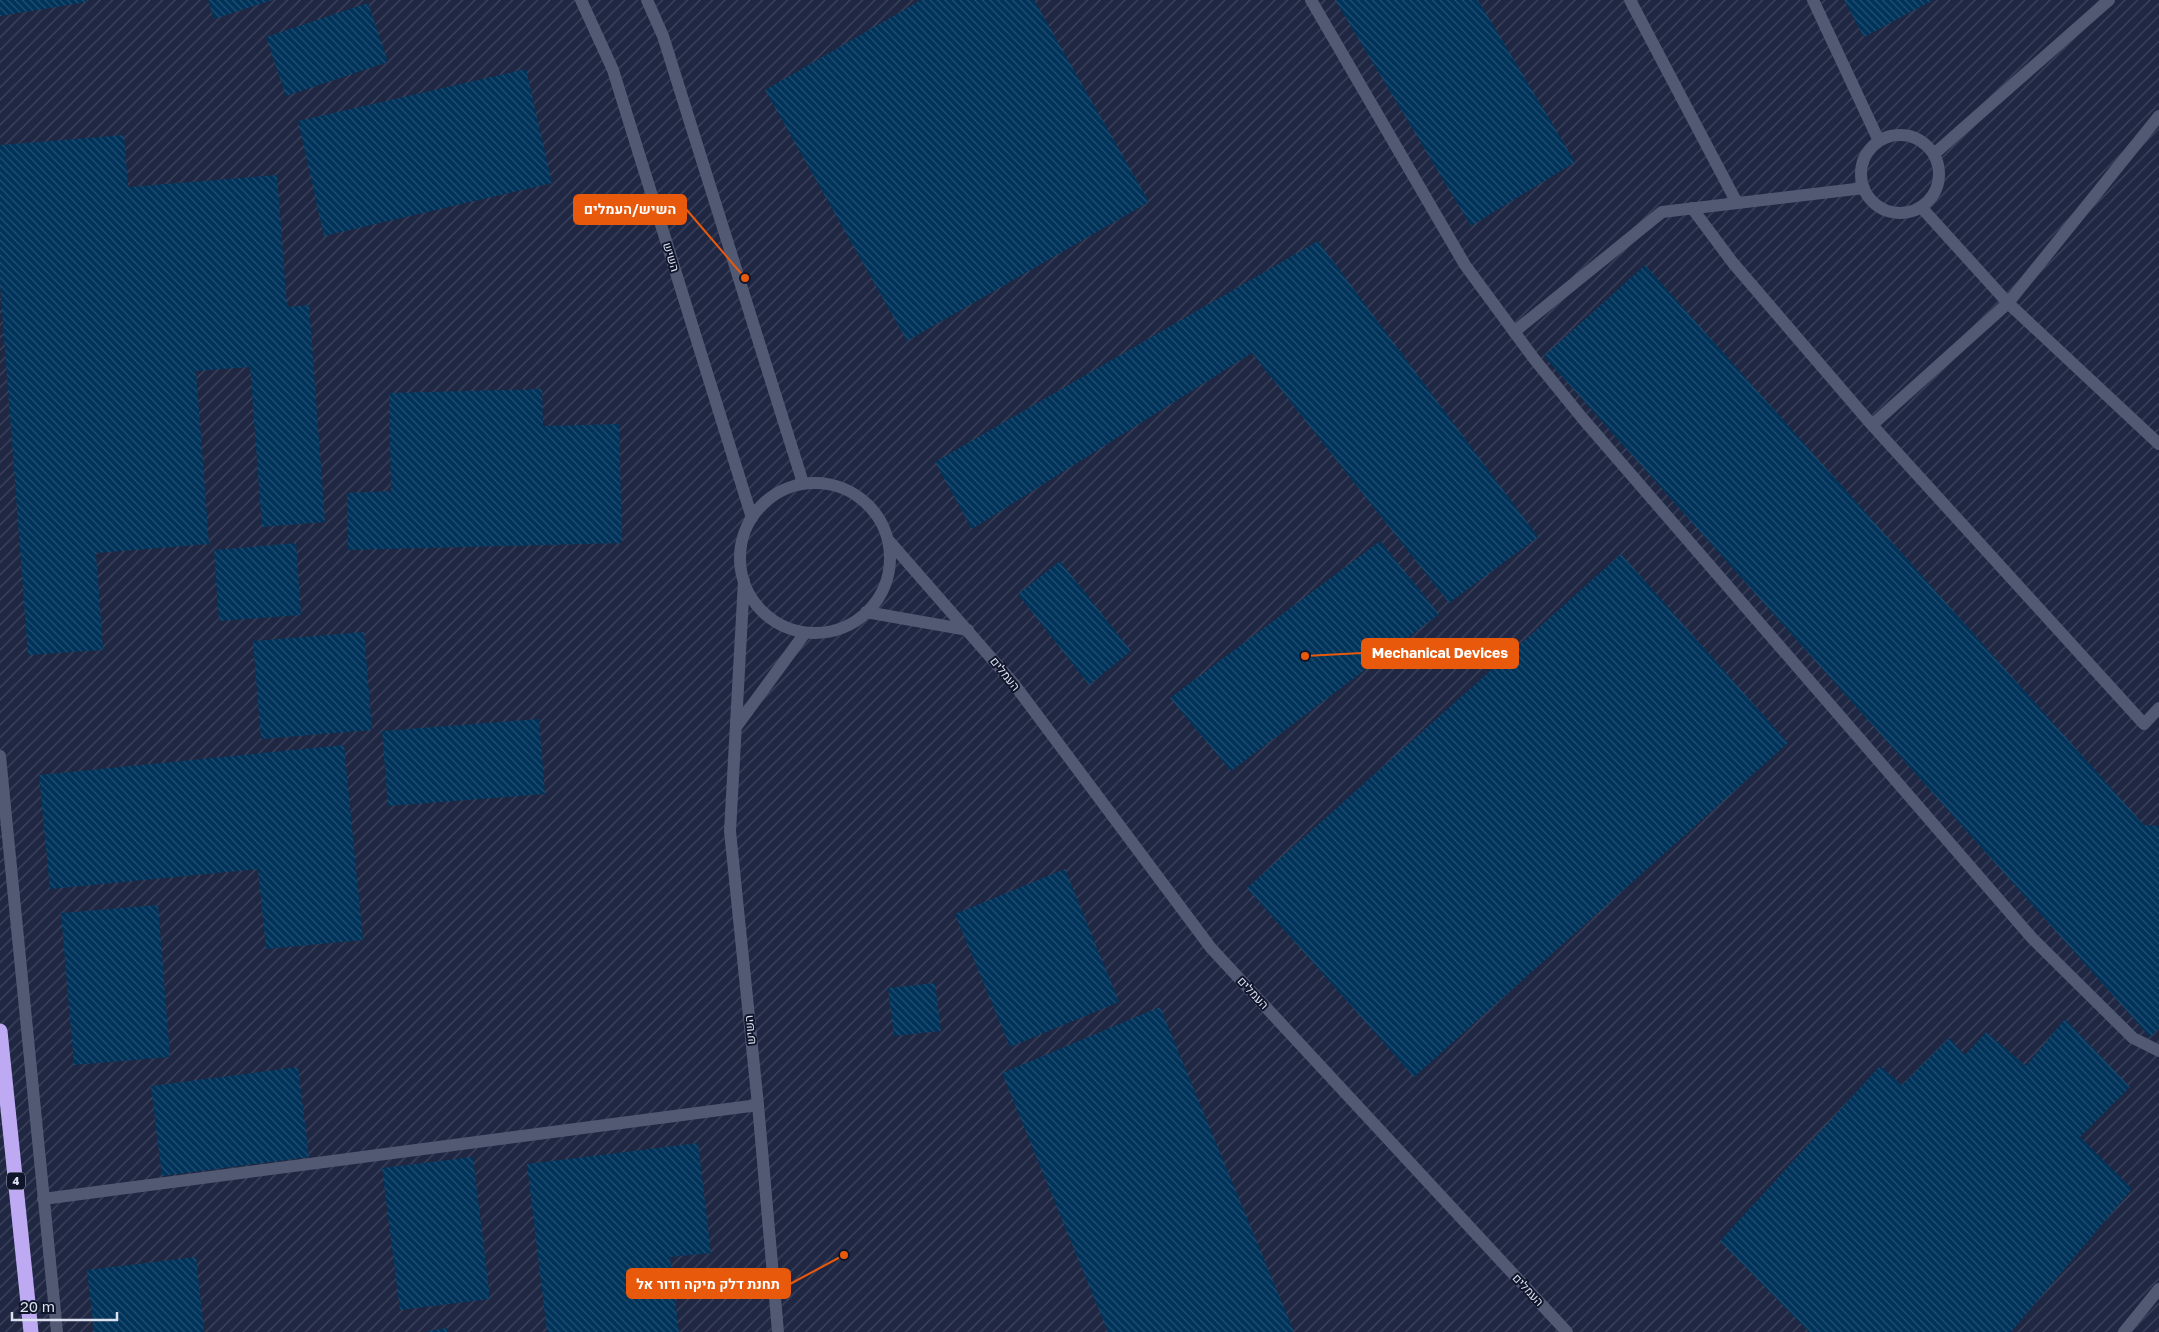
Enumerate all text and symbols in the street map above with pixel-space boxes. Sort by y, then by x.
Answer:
callout: השיש/העמלים [574,195,686,224]
text: השיש/העמלים [584,200,676,217]
street label: השיש [660,240,683,273]
callout: Mechanical Devices [1362,639,1518,668]
text: Mechanical Devices [1372,644,1508,661]
street label: העמלים [987,654,1023,694]
street label: העמלים [1235,973,1272,1012]
street label: השיש [740,1014,759,1046]
road number: 4 [7,1172,25,1190]
callout: תחנת דלק מיקה ודור אל [627,1269,790,1298]
street label: העמלים [1510,1270,1547,1309]
text: תחנת דלק מיקה ודור אל [636,1275,780,1292]
scale bar [12,1290,118,1322]
text: 20 m [20,1297,55,1315]

